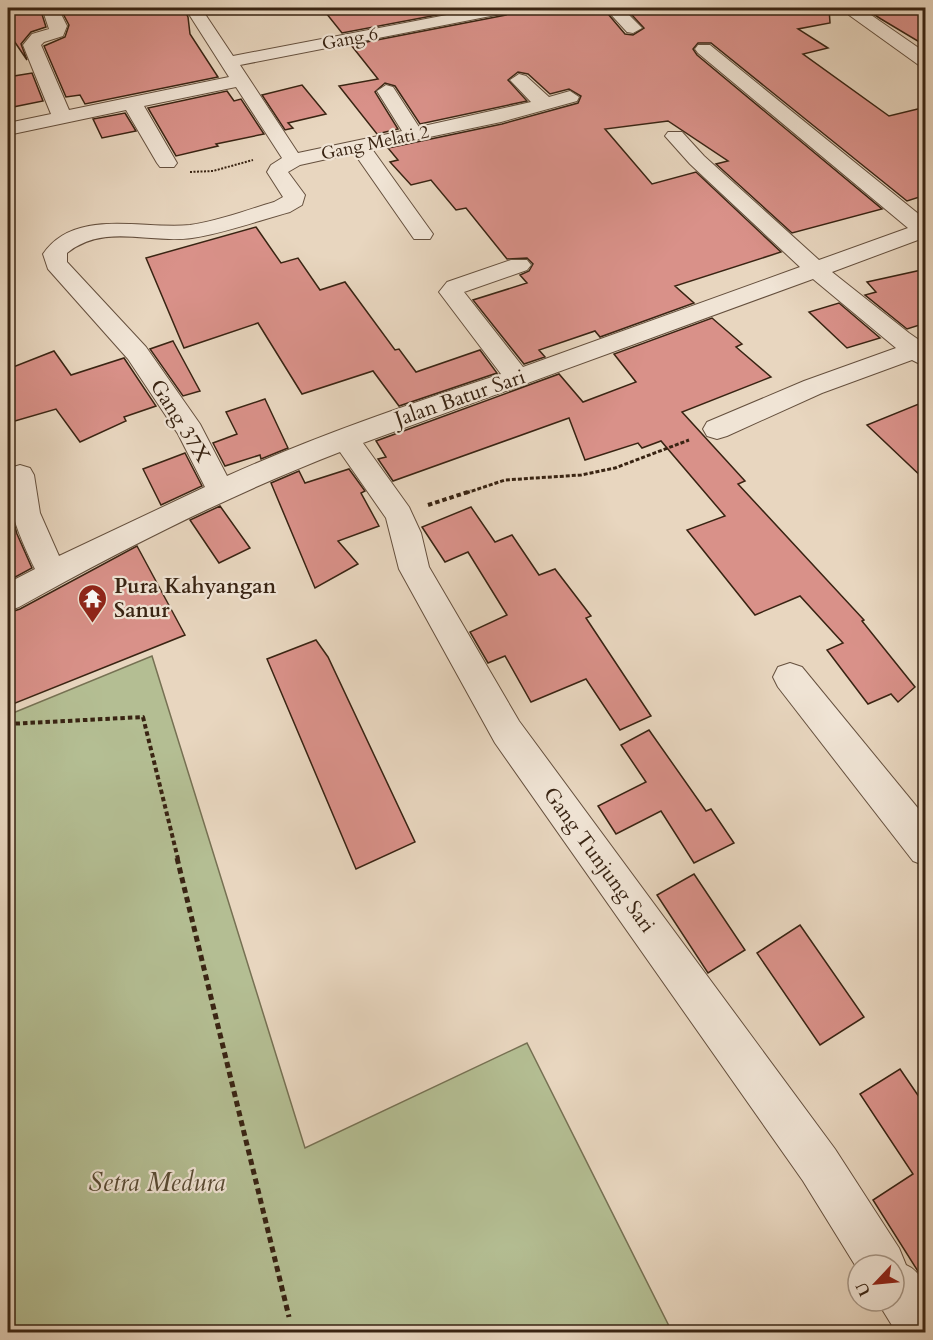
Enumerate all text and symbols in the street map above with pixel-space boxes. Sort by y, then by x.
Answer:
street label: Gang 6 [320,21,380,57]
street label: Gang Melati 2 [319,119,431,167]
street label: Jalan Batur Sari [388,362,529,435]
street label: Gang 37X [143,374,217,469]
place label: Pura Kahyangan Sanur [114,572,277,625]
temple icon: Pura Kahyangan Sanur [77,582,109,624]
street label: Gang Tunjung Sari [536,781,662,939]
park label: Setra Medura [89,1165,226,1200]
north arrow [846,1253,906,1313]
text: U [851,1278,876,1300]

